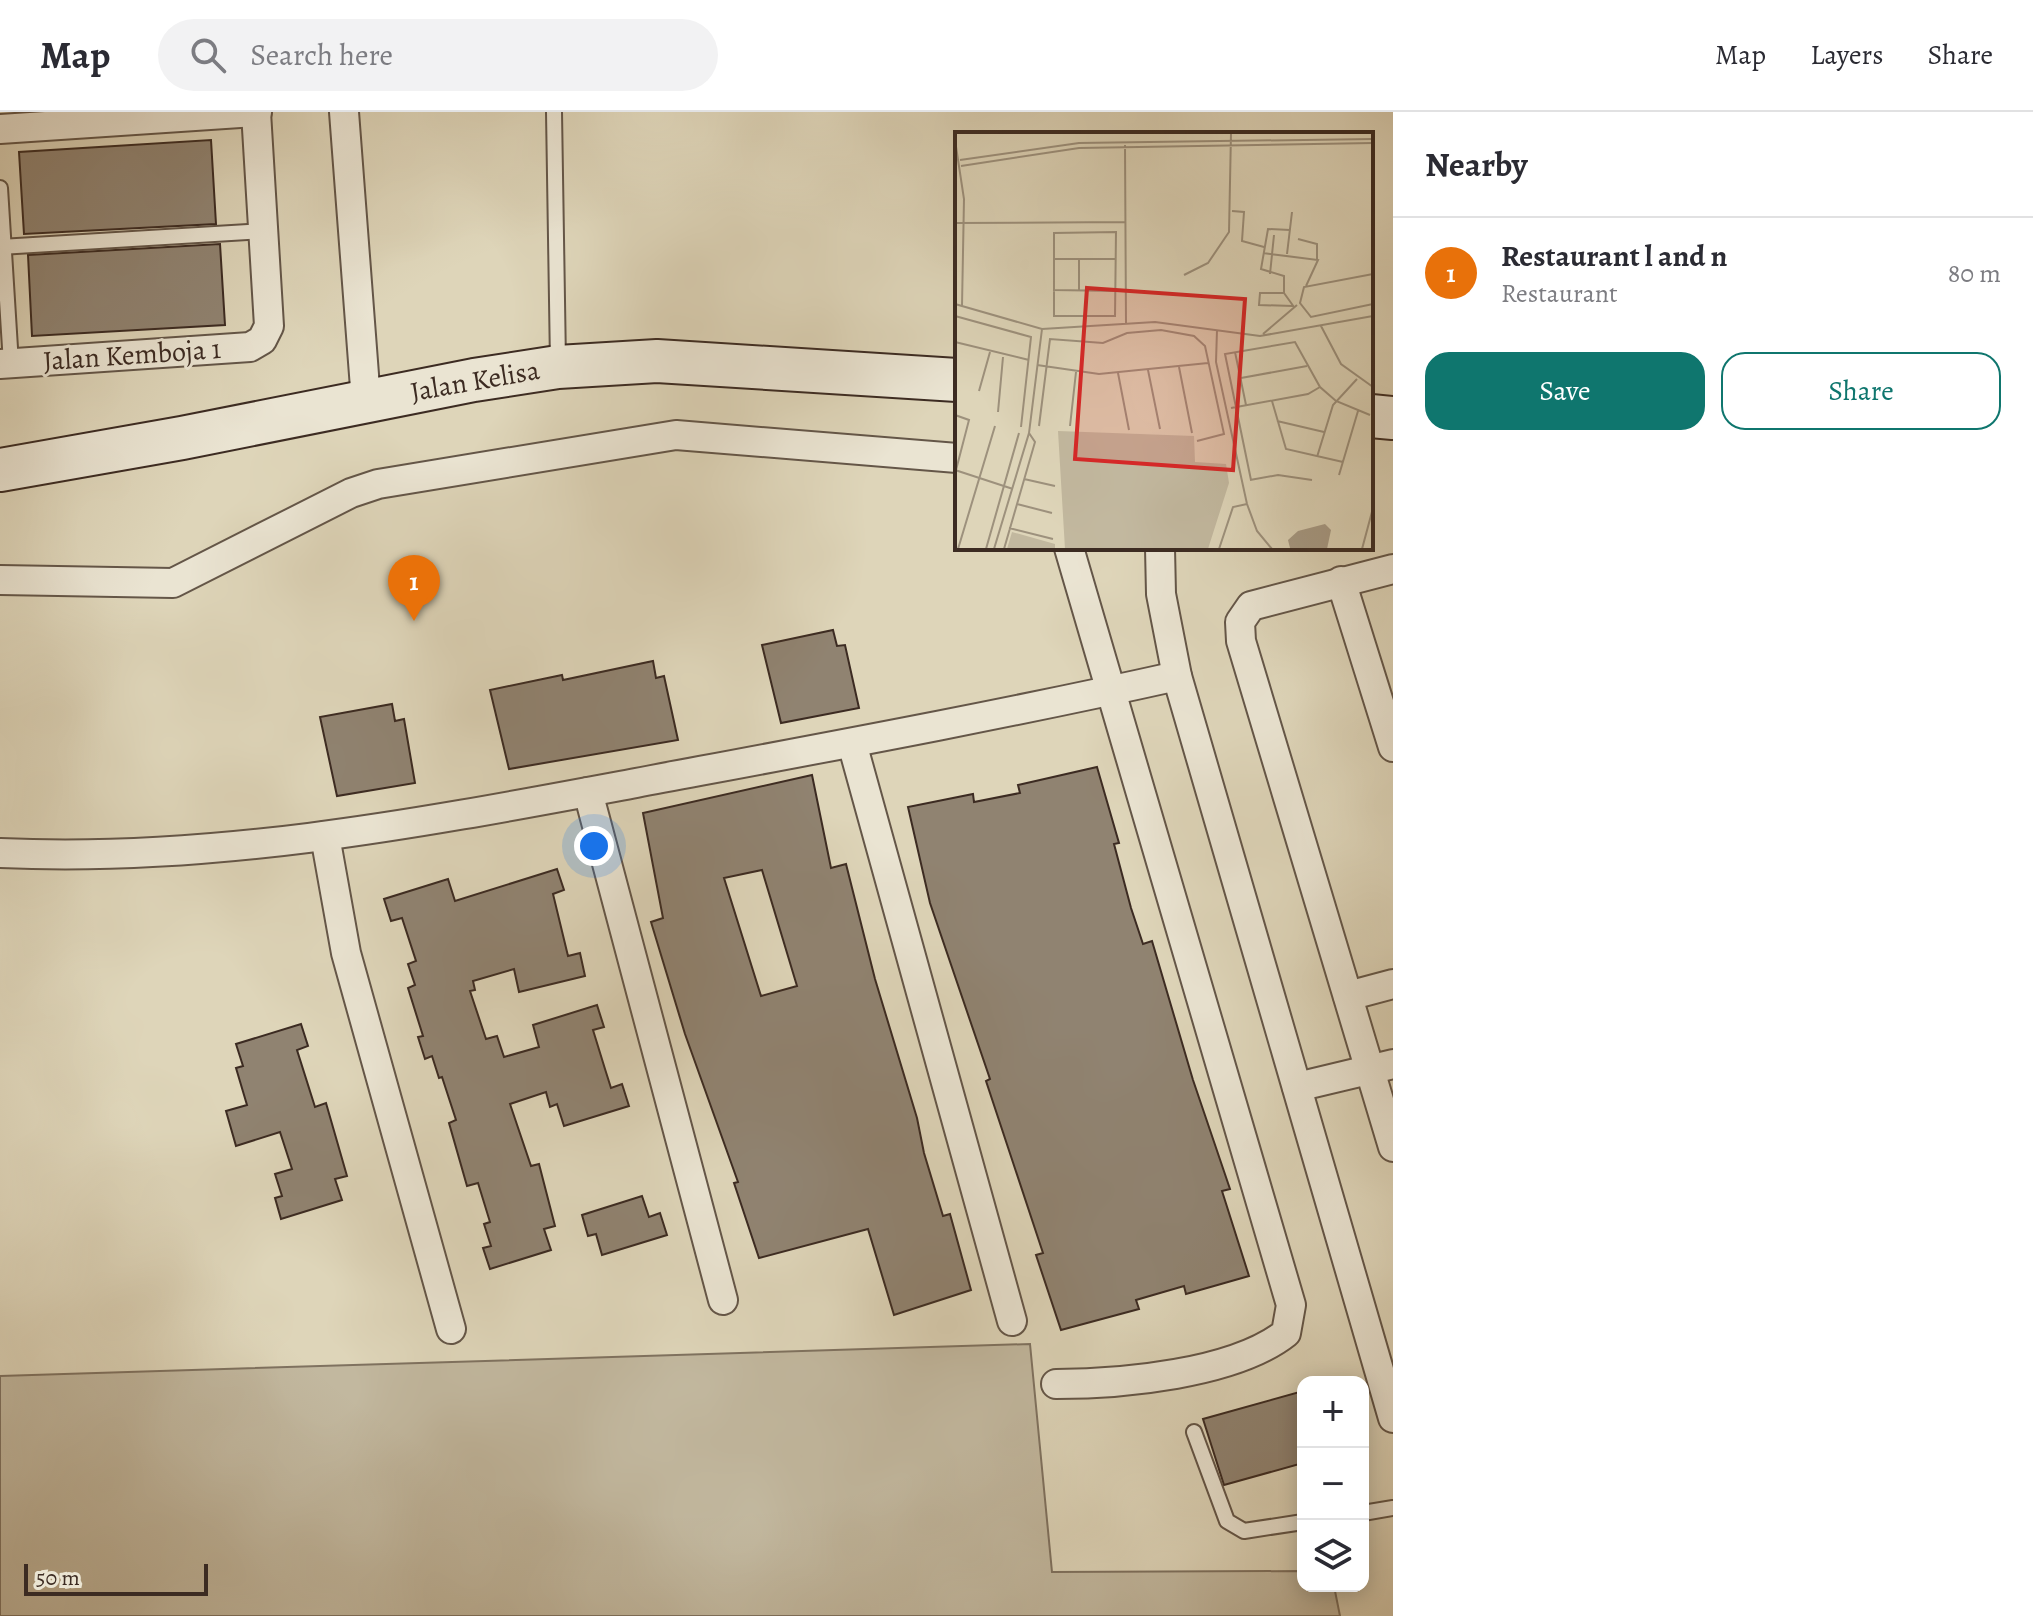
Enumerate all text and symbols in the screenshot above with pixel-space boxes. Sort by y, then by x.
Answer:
search box [158,19,718,91]
text: Map [40,29,110,81]
icon: search [186,33,230,77]
text: Search here [250,35,393,75]
text: Map [1715,36,1766,74]
text: Layers [1810,36,1883,74]
text: Share [1927,36,1993,74]
inset map [955,132,1373,550]
text: Nearby [1425,141,1528,188]
text: Restaurant l and n [1501,236,1727,276]
text: 1 [1446,256,1456,291]
text: 80 m [1948,256,2001,291]
text: Restaurant [1501,276,1618,311]
street label: Jalan Kemboja 1 [42,330,222,380]
street label: Jalan Kelisa [407,351,543,411]
button: Save [1425,352,1705,430]
button: Share [1721,352,2001,430]
pin: 1 [388,555,440,621]
your location [574,826,614,866]
map controls [1297,1376,1369,1592]
button: + [1297,1376,1369,1448]
button: − [1297,1448,1369,1520]
button: layers [1297,1520,1369,1592]
scale bar [24,1560,208,1596]
text: 50 m [36,1563,80,1593]

